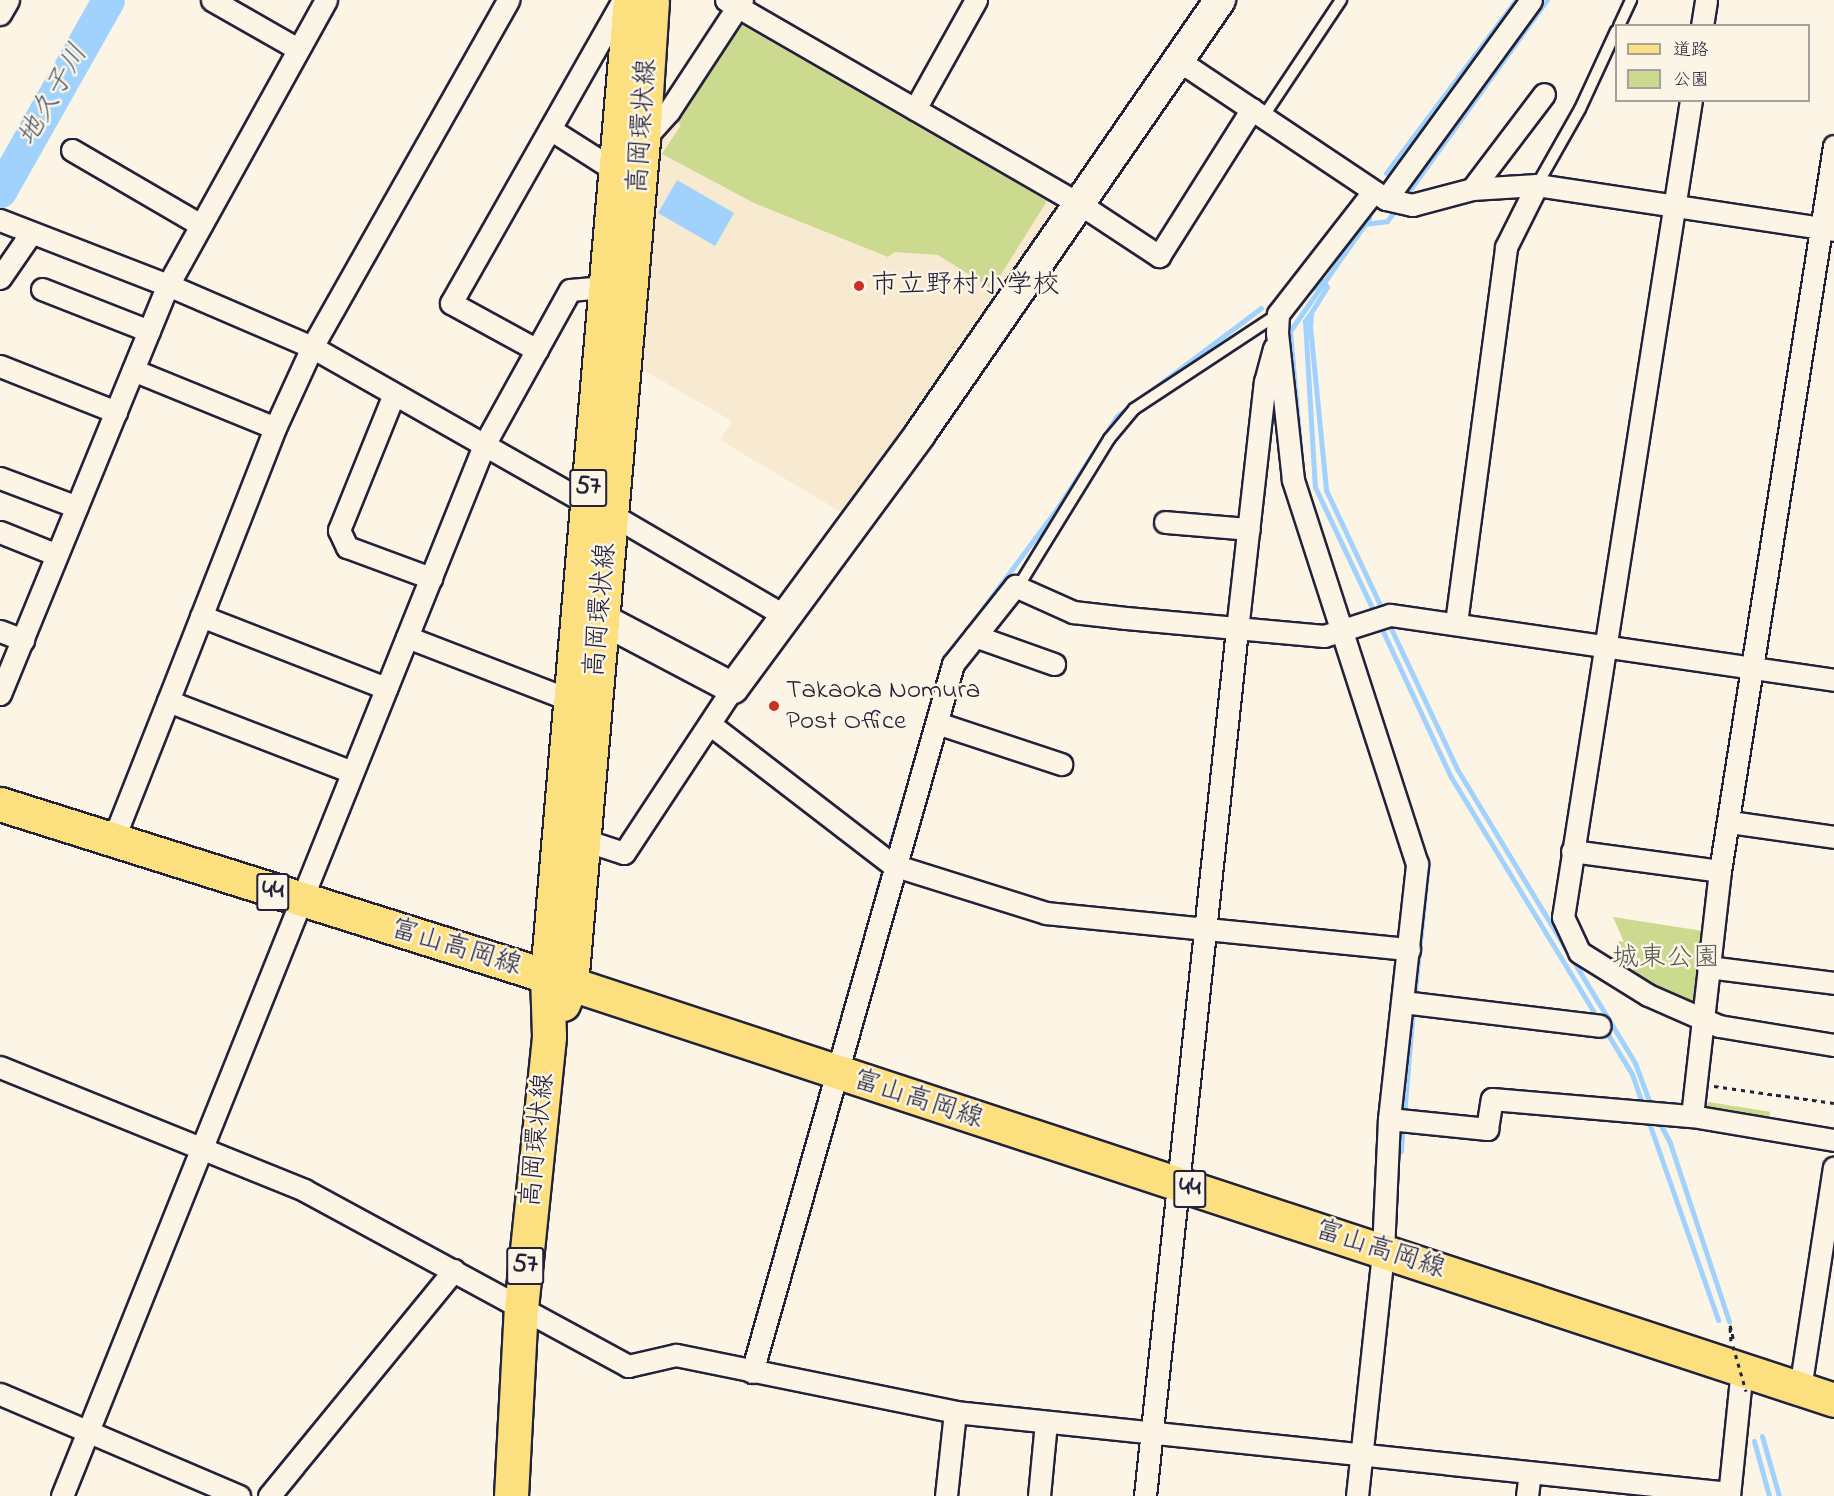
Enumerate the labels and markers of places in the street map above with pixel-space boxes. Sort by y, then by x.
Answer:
place label: 市立野村小学校 [871,270,1060,302]
marker: 市立野村小学校 [852,279,866,293]
place label: Takaoka Nomura Post Office [786,674,980,737]
marker: Takaoka Nomura Post Office [767,699,781,713]

